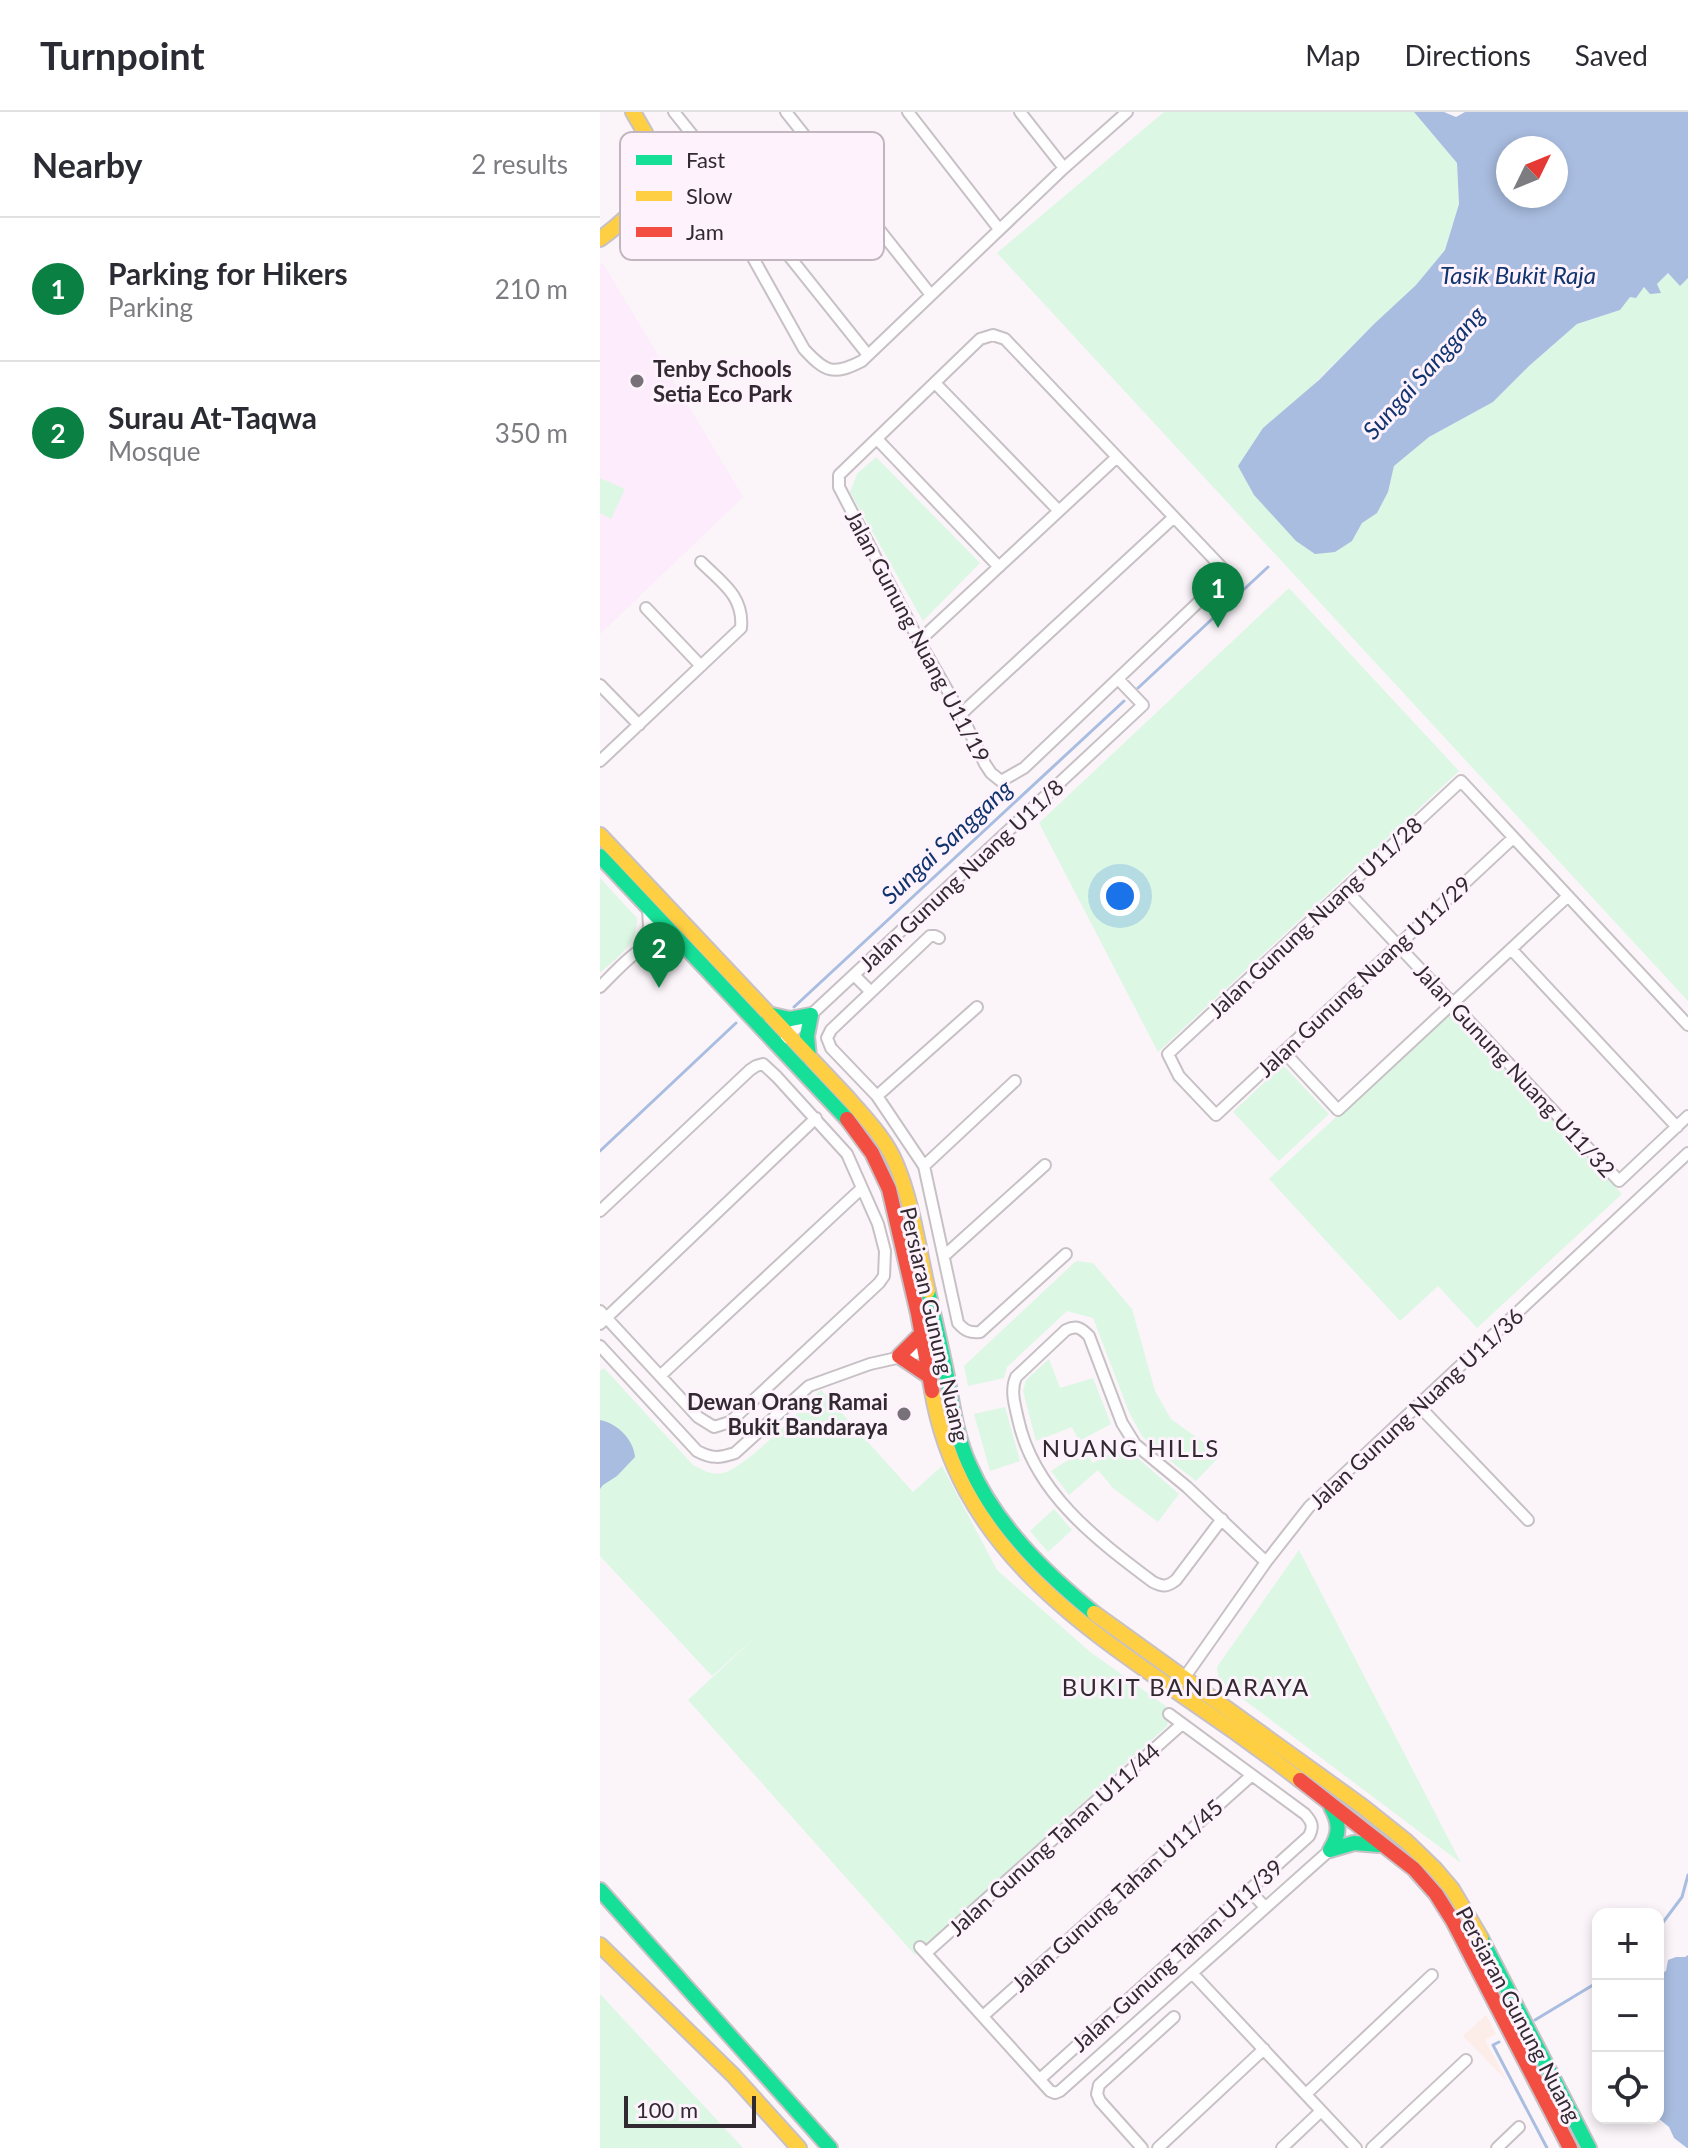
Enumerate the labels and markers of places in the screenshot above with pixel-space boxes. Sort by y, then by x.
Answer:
place label: Tenby Schools Setia Eco Park [653,355,793,407]
marker: Tenby Schools Setia Eco Park [628,372,646,390]
pin: 1 [1192,562,1244,628]
pin: 2 [633,922,685,988]
place label: Dewan Orang Ramai Bukit Bandaraya [687,1388,888,1440]
marker: Dewan Orang Ramai Bukit Bandaraya [895,1405,913,1423]

